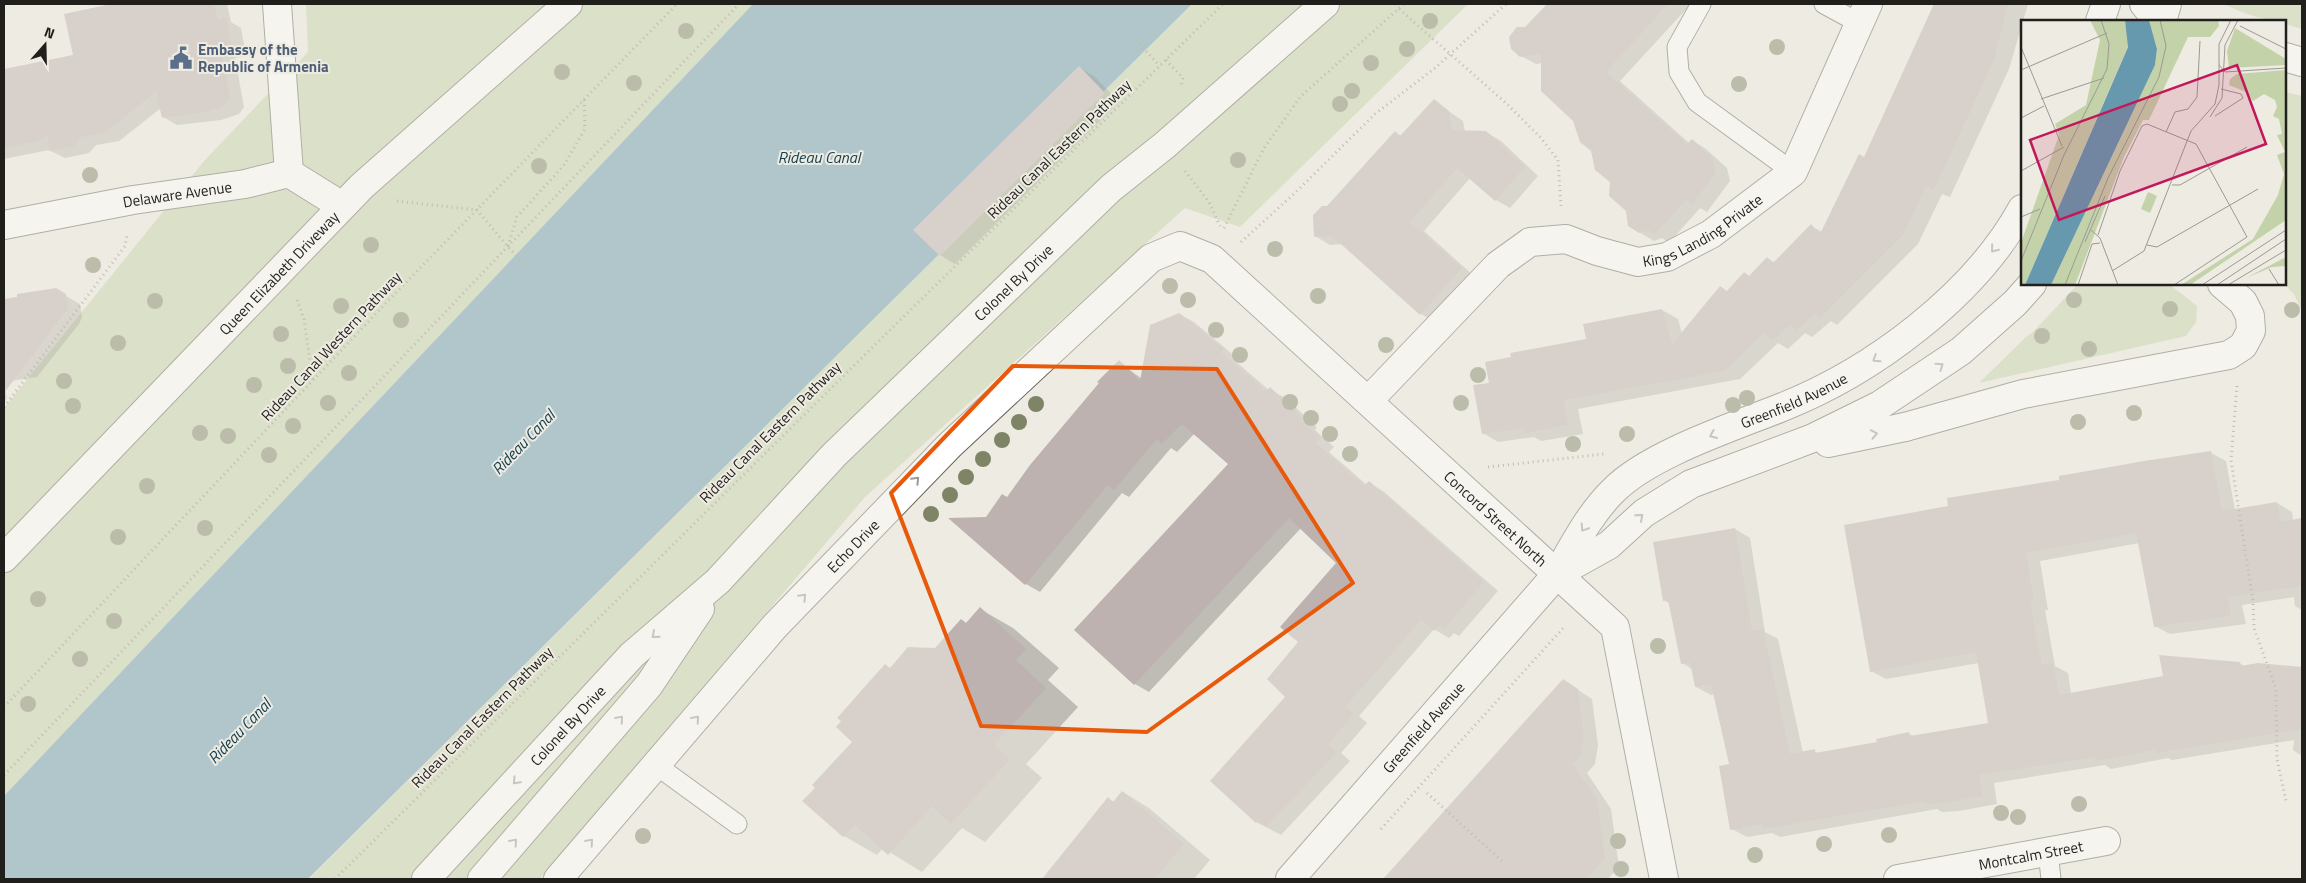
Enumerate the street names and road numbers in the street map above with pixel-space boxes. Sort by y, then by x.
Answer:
street label: Rideau Canal Eastern Pathway [982,74,1136,224]
street label: Delaware Avenue [121,175,233,213]
street label: Kings Landing Private [1641,188,1767,273]
street label: Queen Elizabeth Driveway [213,205,344,340]
street label: Colonel By Drive [968,238,1058,326]
street label: Rideau Canal Western Pathway [255,266,407,426]
street label: Rideau Canal Eastern Pathway [694,356,846,508]
street label: Greenfield Avenue [1737,366,1851,434]
street label: Concord Street North [1439,465,1553,572]
street label: Echo Drive [821,514,884,578]
street label: Rideau Canal Eastern Pathway [406,641,558,793]
street label: Greenfield Avenue [1377,676,1470,778]
street label: Colonel By Drive [524,680,611,771]
street label: Montcalm Street [1977,834,2086,876]

